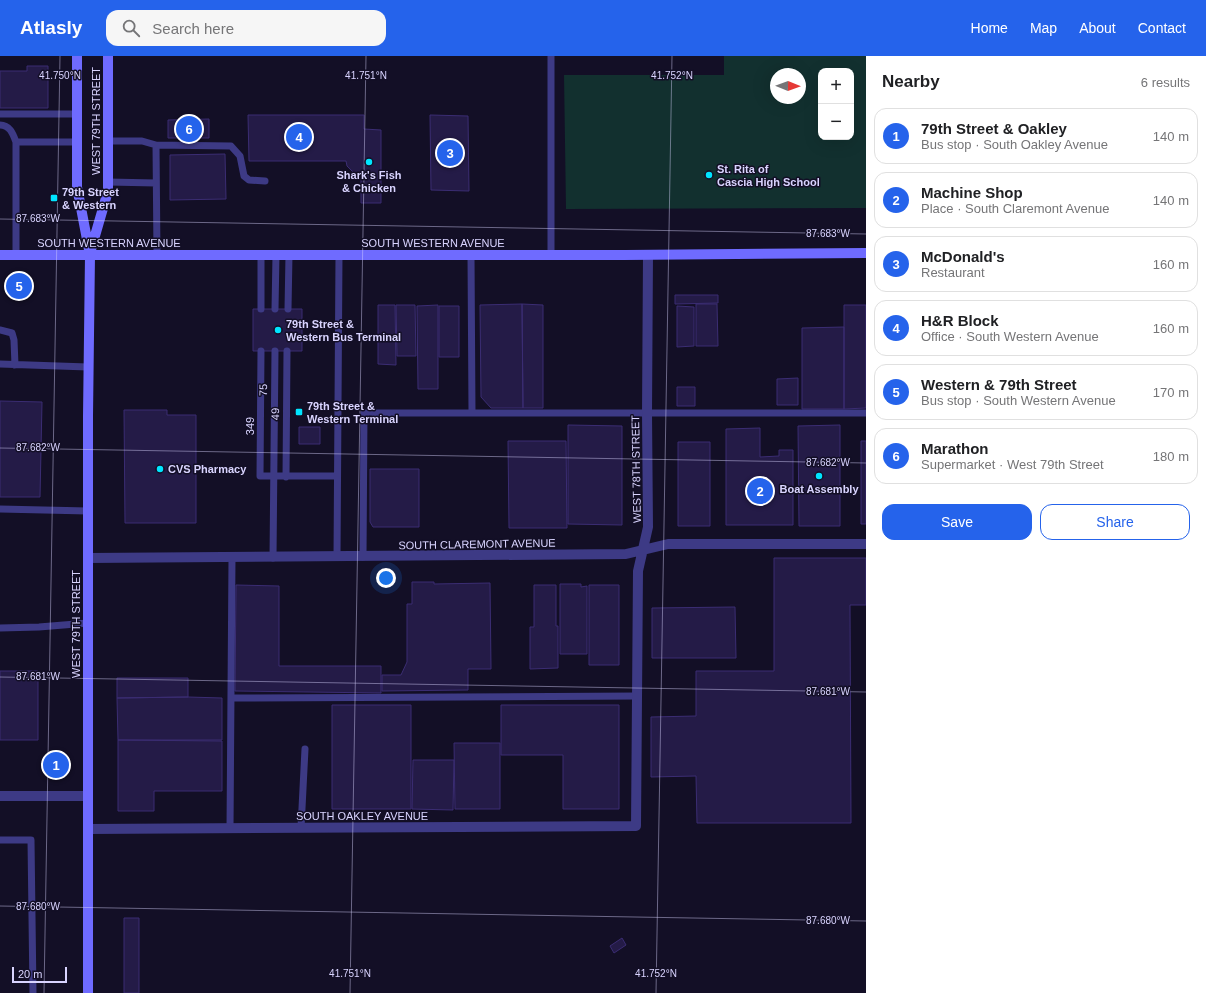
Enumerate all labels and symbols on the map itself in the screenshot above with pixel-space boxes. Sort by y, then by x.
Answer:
street label: WEST 79TH STREET [90,67,102,175]
north arrow [770,68,806,104]
text: 41.750°N [39,70,81,81]
text: 41.751°N [345,70,387,81]
text: 41.752°N [651,70,693,81]
pin: 6 [176,114,202,144]
pin: 4 [286,122,312,152]
pin: 3 [437,138,463,168]
marker: Shark's Fish & Chicken [364,157,374,167]
place label: St. Rita of Cascia High School [717,163,820,188]
place label: Shark's Fish & Chicken [337,169,402,194]
marker: St. Rita of Cascia High School [704,170,714,180]
place label: 79th Street & Western [62,186,119,211]
marker: 79th Street & Western [49,193,59,203]
text: 87.683°W [16,213,61,224]
text: 87.683°W [806,228,851,239]
street label: SOUTH WESTERN AVENUE [37,237,181,249]
street label: SOUTH WESTERN AVENUE [361,237,505,249]
pin: 5 [6,271,32,301]
place label: 79th Street & Western Bus Terminal [286,318,401,343]
marker: 79th Street & Western Bus Terminal [273,325,283,335]
street label: 75 [257,384,269,396]
place label: 79th Street & Western Terminal [307,400,398,425]
marker: 79th Street & Western Terminal [294,407,304,417]
street label: 49 [269,408,281,420]
street label: WEST 78TH STREET [629,415,643,523]
street label: 349 [244,417,256,435]
text: 87.682°W [16,442,61,453]
text: 87.682°W [806,457,851,468]
place label: CVS Pharmacy [168,463,247,475]
marker: CVS Pharmacy [155,464,165,474]
marker: Boat Assembly [814,471,824,481]
pin: 2 [747,476,773,506]
place label: Boat Assembly [779,483,859,495]
street label: SOUTH CLAREMONT AVENUE [398,537,556,551]
your location [376,568,396,588]
street label: WEST 79TH STREET [70,570,82,678]
text: 87.681°W [16,671,61,682]
text: 87.681°W [806,686,851,697]
pin: 1 [43,750,69,780]
street label: SOUTH OAKLEY AVENUE [296,810,428,822]
text: 87.680°W [16,901,61,912]
text: 87.680°W [806,915,851,926]
scale bar [12,965,67,984]
text: 41.751°N [329,968,371,979]
text: 41.752°N [635,968,677,979]

